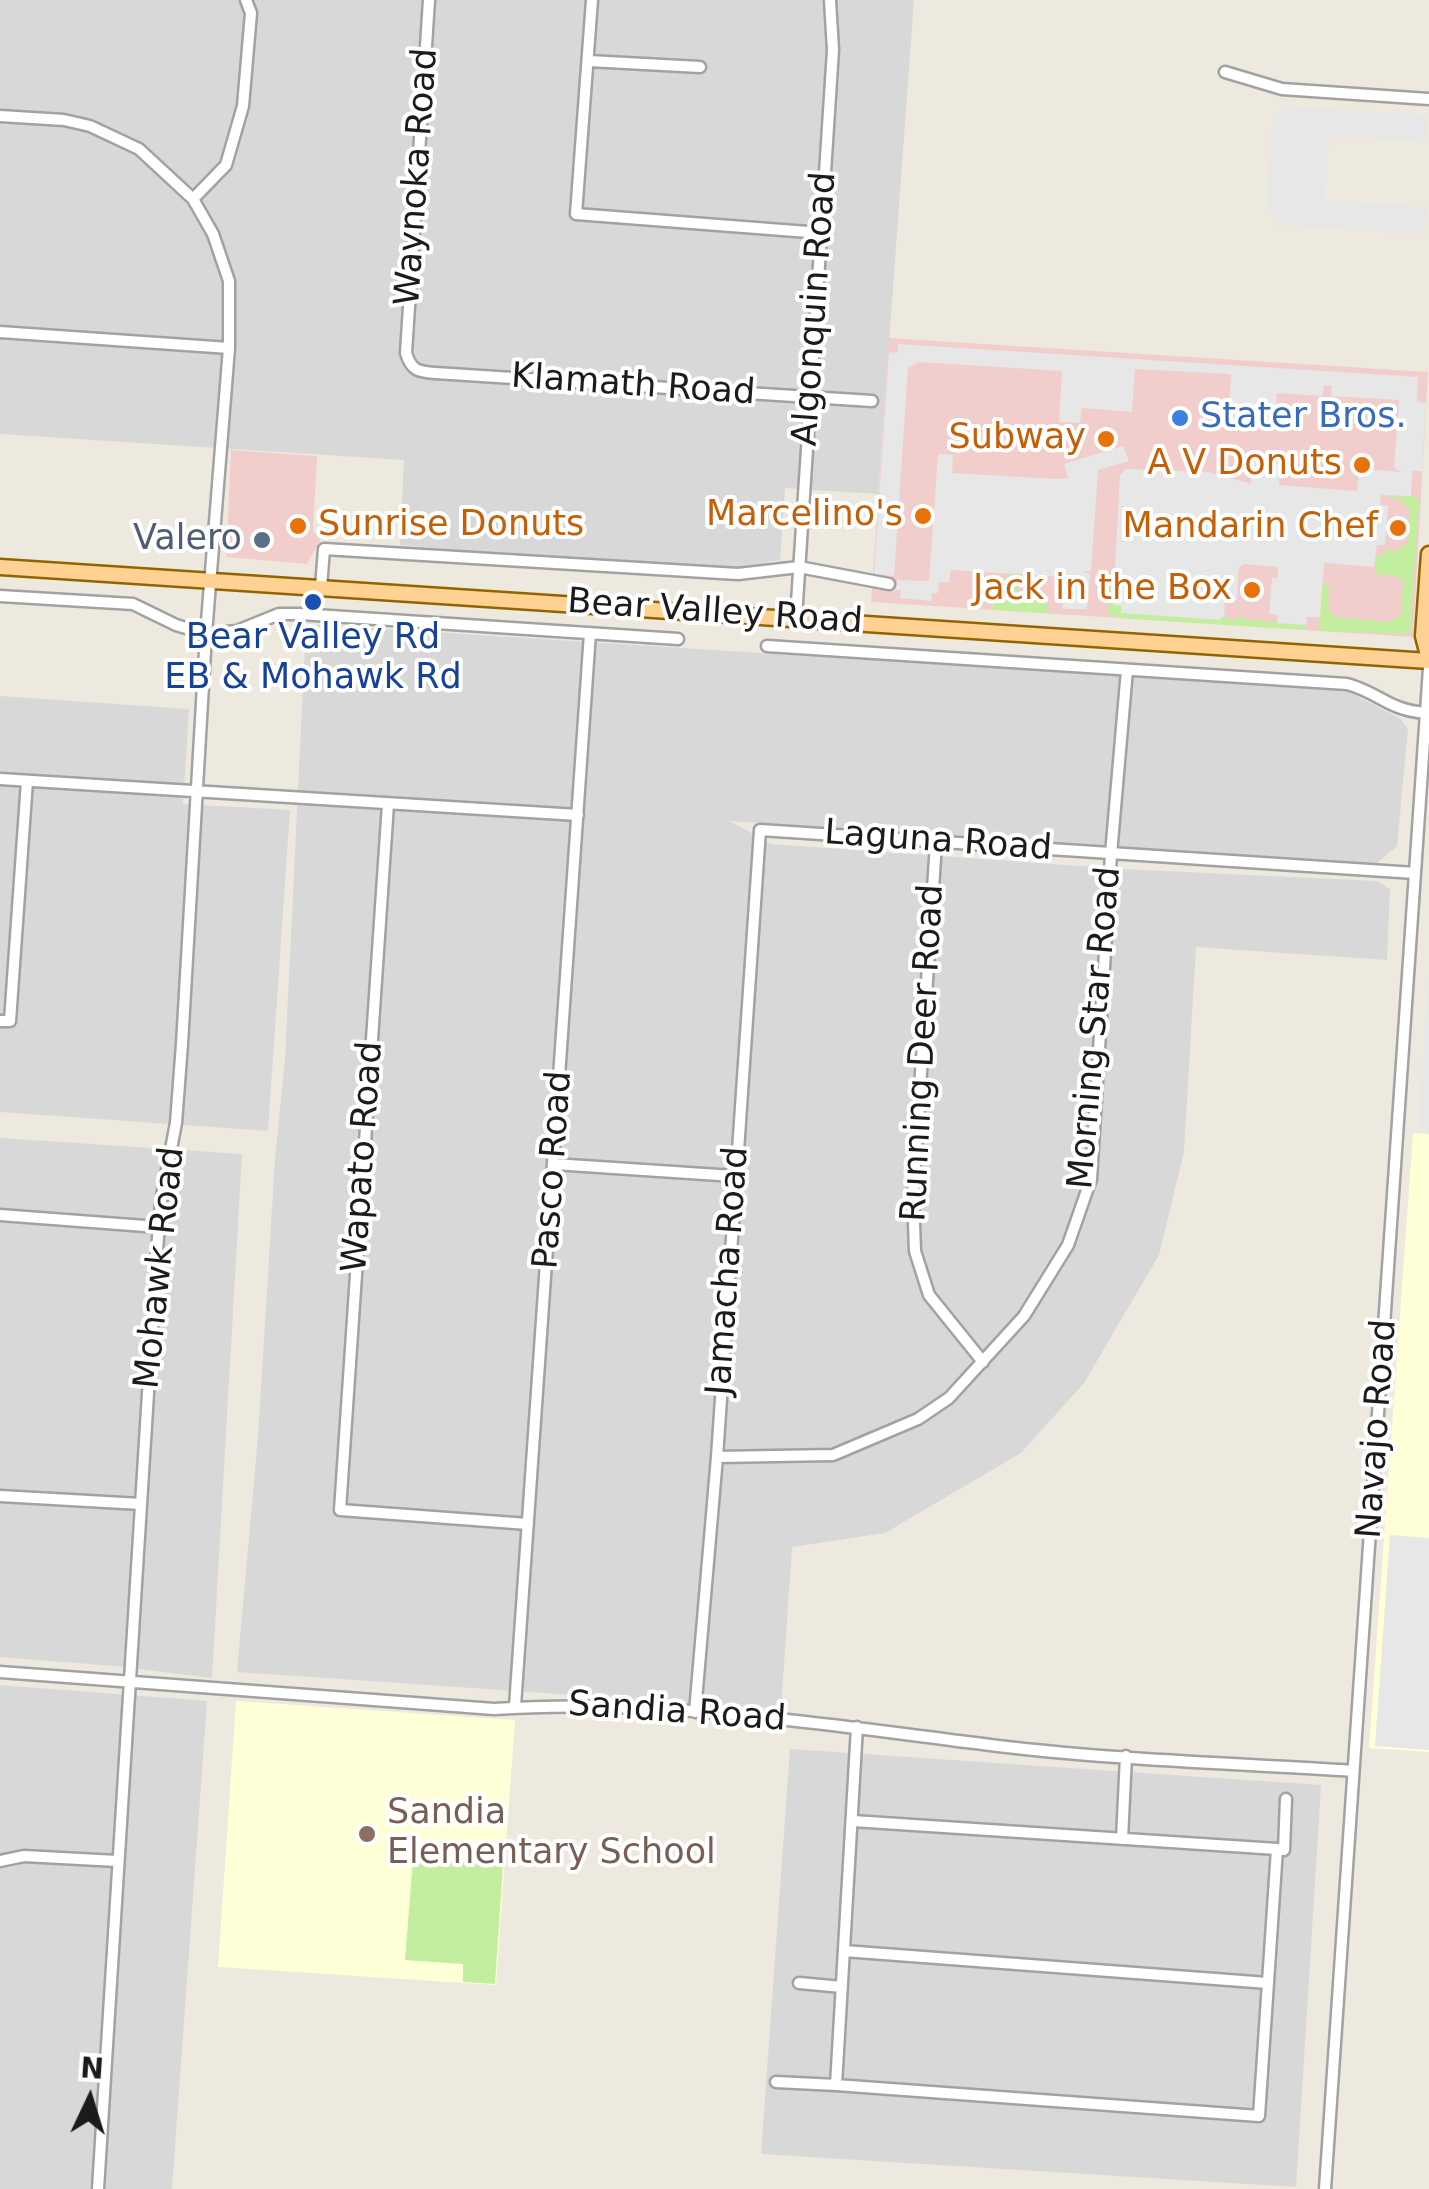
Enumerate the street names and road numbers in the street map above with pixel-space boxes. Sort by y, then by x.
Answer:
street label: Waynoka Road [388,47,448,307]
street label: Algonquin Road [785,171,847,447]
street label: Klamath Road [510,357,756,415]
street label: Bear Valley Road [566,582,864,644]
street label: Laguna Road [823,813,1053,871]
street label: Morning Star Road [1061,865,1131,1191]
street label: Running Deer Road [894,883,954,1223]
street label: Wapato Road [335,1040,393,1274]
street label: Pasco Road [526,1069,582,1271]
street label: Mohawk Road [127,1145,195,1391]
street label: Jamacha Road [699,1145,759,1397]
street label: Navajo Road [1349,1318,1407,1540]
street label: Sandia Road [567,1684,787,1742]

